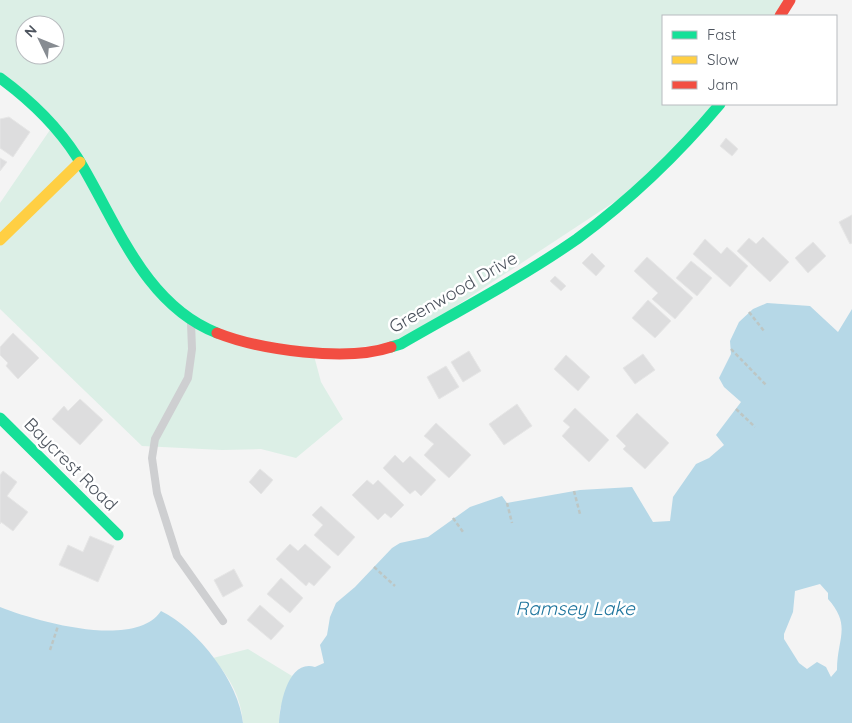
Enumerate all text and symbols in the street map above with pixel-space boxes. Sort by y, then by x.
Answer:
north arrow [15,15,65,65]
legend [662,15,837,105]
text: N [20,21,41,41]
text: Fast [707,25,736,44]
text: Slow [707,50,739,69]
text: Jam [707,75,738,94]
street label: Greenwood Drive [385,246,521,338]
street label: Baycrest Road [19,412,123,516]
water label: Ramsey Lake [515,596,636,620]

